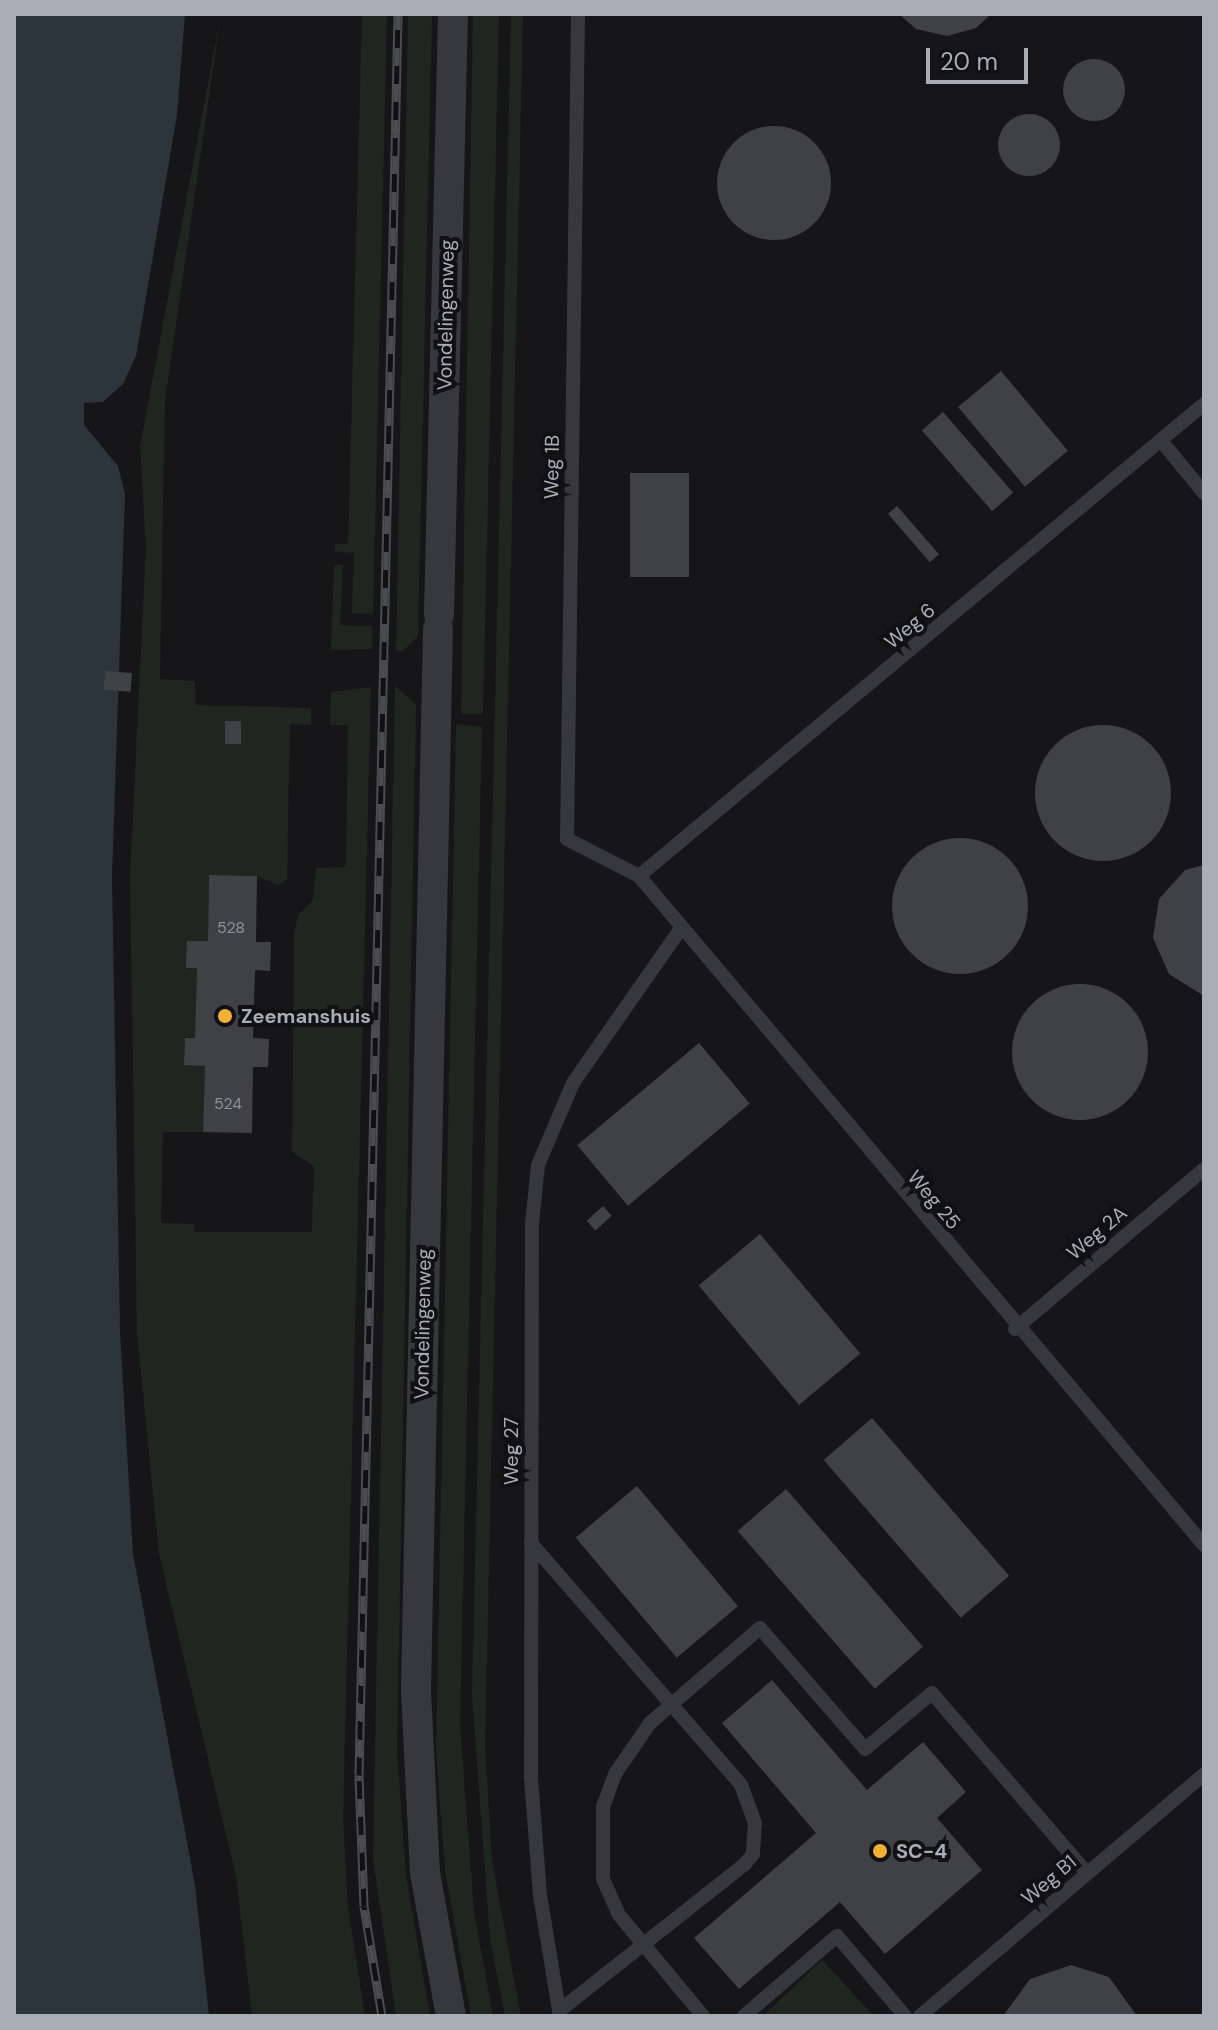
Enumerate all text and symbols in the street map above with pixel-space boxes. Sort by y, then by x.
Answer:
scale bar [930,32,1032,82]
text: 20 m [940,46,998,77]
street label: Vondelingenweg [433,239,459,391]
street label: Weg 1B [539,435,565,499]
street label: Weg 6 [880,598,940,654]
house number: 528 [217,918,245,938]
place label: Zeemanshuis [241,1004,371,1028]
marker: Zeemanshuis [216,1007,234,1025]
house number: 524 [214,1094,242,1114]
street label: Weg 25 [902,1166,966,1234]
street label: Weg 2A [1062,1201,1132,1265]
street label: Vondelingenweg [410,1248,436,1400]
street label: Weg 27 [499,1417,523,1485]
place label: SC-4 [896,1839,947,1863]
marker: SC-4 [871,1842,889,1860]
street label: Weg B1 [1017,1850,1081,1910]

